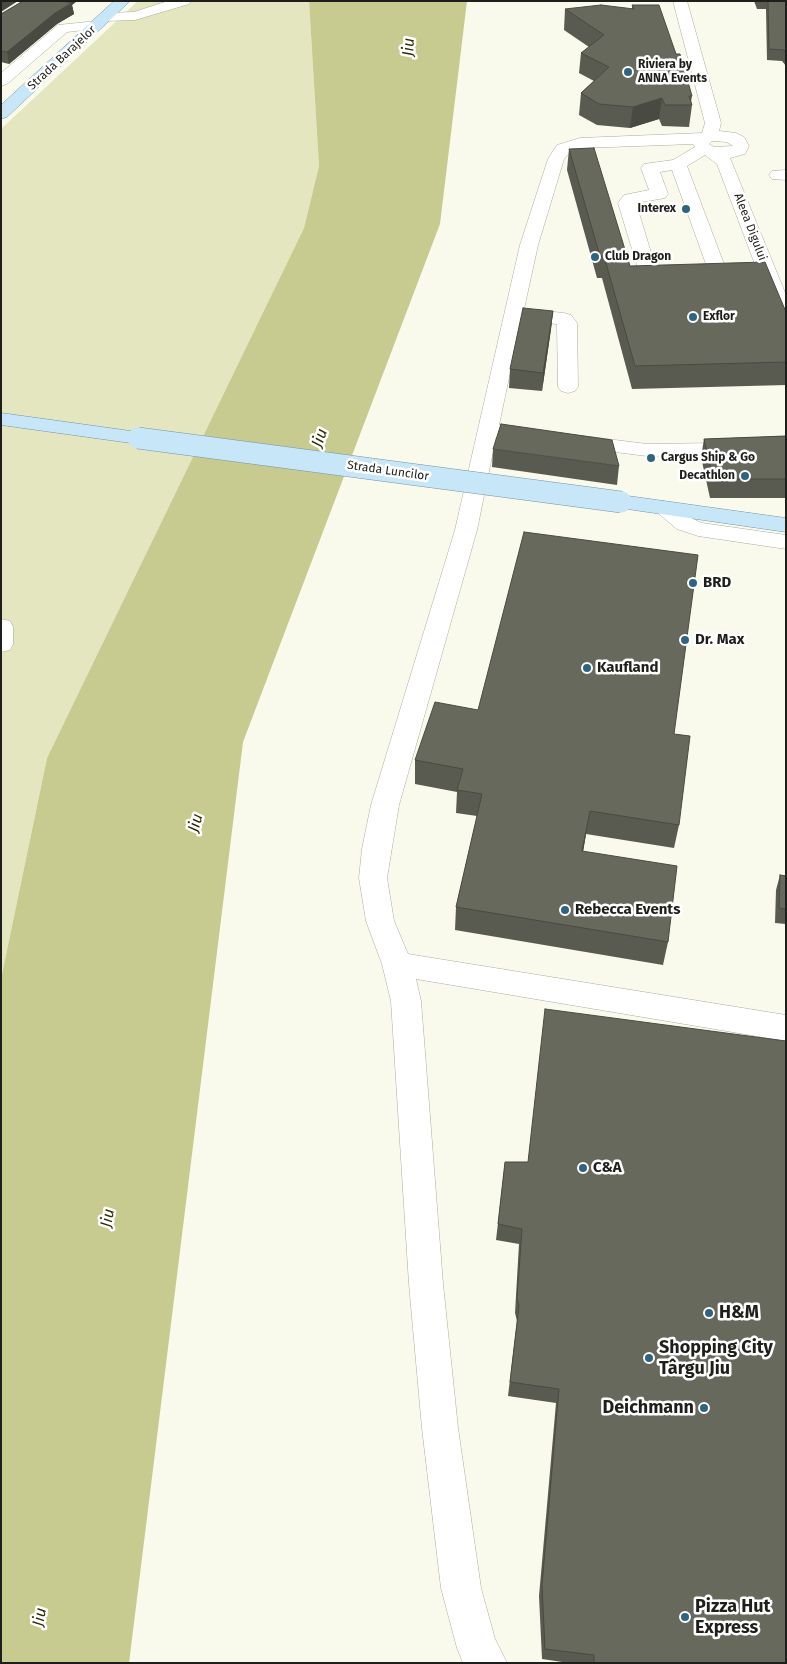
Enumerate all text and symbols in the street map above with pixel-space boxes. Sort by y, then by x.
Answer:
street label: Strada Barajelor [25,23,99,93]
water label: Jiu [399,37,419,57]
place label: Riviera by ANNA Events [638,58,707,86]
marker: Riviera by ANNA Events [622,66,634,78]
street label: Aleea Digului [731,191,769,263]
place label: Interex [637,202,676,216]
marker: Interex [680,203,692,215]
place label: Club Dragon [605,250,671,264]
marker: Club Dragon [589,251,601,263]
place label: Exflor [703,310,735,324]
marker: Exflor [687,311,699,323]
water label: Jiu [308,426,332,450]
place label: Cargus Ship & Go [661,451,755,465]
marker: Cargus Ship & Go [645,452,657,464]
street label: Strada Luncilor [346,458,430,484]
place label: Decathlon [679,469,735,483]
marker: Decathlon [739,470,751,482]
place label: BRD [703,574,731,592]
marker: BRD [687,577,699,589]
place label: Dr. Max [695,631,744,649]
marker: Dr. Max [679,634,691,646]
place label: Kaufland [597,659,658,677]
marker: Kaufland [581,662,593,674]
water label: Jiu [184,811,208,835]
place label: Rebecca Events [575,901,680,919]
marker: Rebecca Events [559,904,571,916]
place label: C&A [593,1159,622,1177]
marker: C&A [577,1162,589,1174]
water label: Jiu [97,1207,119,1229]
place label: H&M [719,1302,759,1324]
marker: H&M [703,1307,715,1319]
place label: Shopping City Târgu Jiu [659,1337,773,1380]
marker: Shopping City Târgu Jiu [643,1352,655,1364]
place label: Deichmann [602,1397,694,1419]
marker: Deichmann [698,1402,710,1414]
place label: Pizza Hut Express [695,1596,770,1638]
water label: Jiu [29,1606,51,1628]
marker: Pizza Hut Express [679,1611,691,1623]

